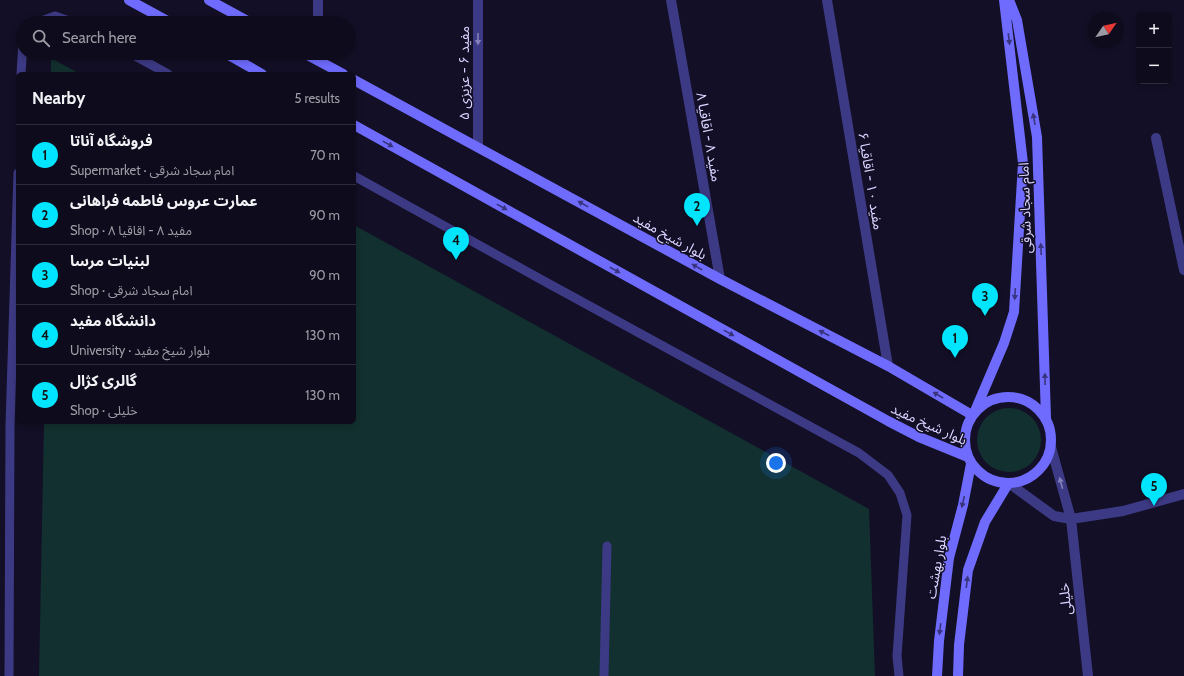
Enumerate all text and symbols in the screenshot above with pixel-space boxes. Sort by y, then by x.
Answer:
north arrow [1088,12,1124,48]
map controls [1136,12,1172,84]
button: + [1136,12,1172,48]
search box [16,16,356,60]
street label: مفید ۶ - عزیزی ۵ [455,26,473,120]
icon: search [30,27,52,49]
text: Search here [62,29,137,47]
one-way arrow [475,33,481,46]
one-way arrow [1005,33,1012,45]
button: − [1136,48,1172,84]
text: Nearby [32,88,85,108]
text: 5 results [294,90,340,106]
street label: مفید ۸ - اقاقیا ۸ [692,91,726,183]
one-way arrow [1031,113,1037,125]
street label: مفید ۱۰ - اقاقیا ۶ [854,131,888,231]
text: فروشگاه آناتا [70,132,153,150]
one-way arrow [382,140,394,147]
text: 1 [43,147,47,163]
text: 70 m [310,147,340,163]
text: Supermarket · امام سجاد شرقی [70,162,234,178]
street label: امام سجاد شرقی [1014,162,1038,254]
text: عمارت عروس فاطمه فراهانی [70,192,258,210]
pin: 2 [684,193,710,226]
one-way arrow [577,201,588,208]
one-way arrow [496,204,508,210]
text: 2 [42,207,48,223]
text: 90 m [309,207,340,223]
street label: بلوار شیخ مفید [629,208,710,266]
text: Shop · مفید ۸ - اقاقیا ۸ [70,222,192,238]
pin: 4 [443,227,469,260]
one-way arrow [1038,242,1044,255]
text: لبنیات مرسا [70,252,150,270]
one-way arrow [691,263,703,270]
text: 3 [41,267,49,283]
text: 90 m [309,267,340,283]
one-way arrow [609,267,621,274]
text: Shop · امام سجاد شرقی [70,282,193,298]
pin: 3 [972,283,998,316]
one-way arrow [1011,288,1018,300]
text: دانشگاه مفید [70,312,156,330]
pin: 1 [942,325,968,358]
text: 4 [41,327,49,343]
text: 130 m [305,327,340,343]
one-way arrow [723,330,735,337]
one-way arrow [818,330,830,337]
text: University · بلوار شیخ مفید [70,342,210,358]
text: گالری کژال [70,372,137,390]
one-way arrow [1042,372,1048,385]
text: 5 [42,387,48,403]
text: 130 m [305,387,340,403]
one-way arrow [932,392,944,399]
street label: بلوار شیخ مفید [887,399,970,451]
text: Shop · خلیلی [70,402,138,418]
your location [766,453,786,473]
pin: 5 [1141,473,1167,506]
one-way arrow [1058,477,1064,489]
one-way arrow [960,496,966,508]
street label: بلوار بهشت [922,534,950,600]
one-way arrow [963,575,970,588]
street label: خلیلی [1054,582,1076,616]
one-way arrow [937,623,943,635]

